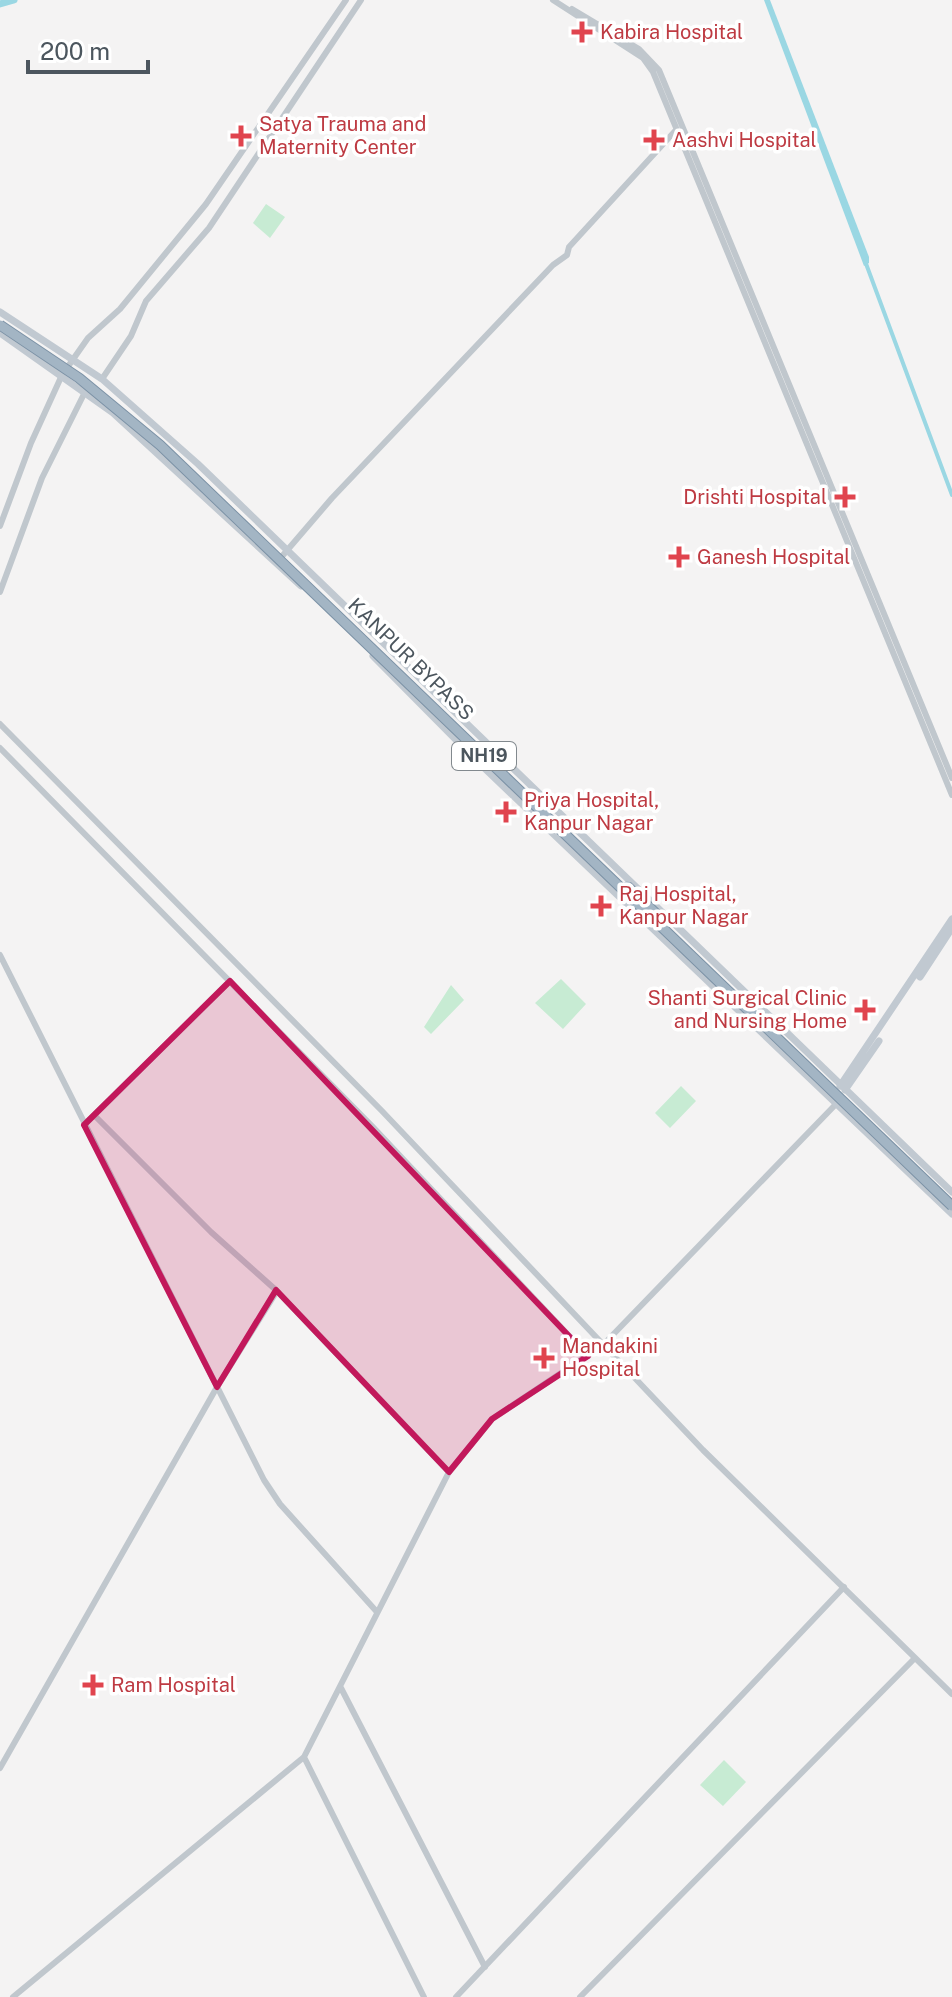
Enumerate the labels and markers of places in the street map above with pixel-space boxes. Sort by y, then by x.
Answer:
place label: Kabira Hospital [600,20,743,44]
marker: Kabira Hospital [571,21,593,43]
place label: Satya Trauma and Maternity Center [259,112,426,159]
marker: Satya Trauma and Maternity Center [230,125,252,147]
place label: Aashvi Hospital [672,128,817,152]
marker: Aashvi Hospital [643,129,665,151]
place label: Drishti Hospital [683,485,827,509]
marker: Drishti Hospital [834,486,856,508]
place label: Ganesh Hospital [697,545,850,569]
marker: Ganesh Hospital [668,546,690,568]
place label: Priya Hospital, Kanpur Nagar [524,788,659,835]
marker: Priya Hospital, Kanpur Nagar [495,801,517,823]
place label: Raj Hospital, Kanpur Nagar [619,882,749,929]
marker: Raj Hospital, Kanpur Nagar [590,895,612,917]
place label: Shanti Surgical Clinic and Nursing Home [647,986,847,1033]
marker: Shanti Surgical Clinic and Nursing Home [854,999,876,1021]
place label: Mandakini Hospital [562,1334,658,1381]
marker: Mandakini Hospital [533,1347,555,1369]
place label: Ram Hospital [111,1673,236,1697]
marker: Ram Hospital [82,1674,104,1696]

